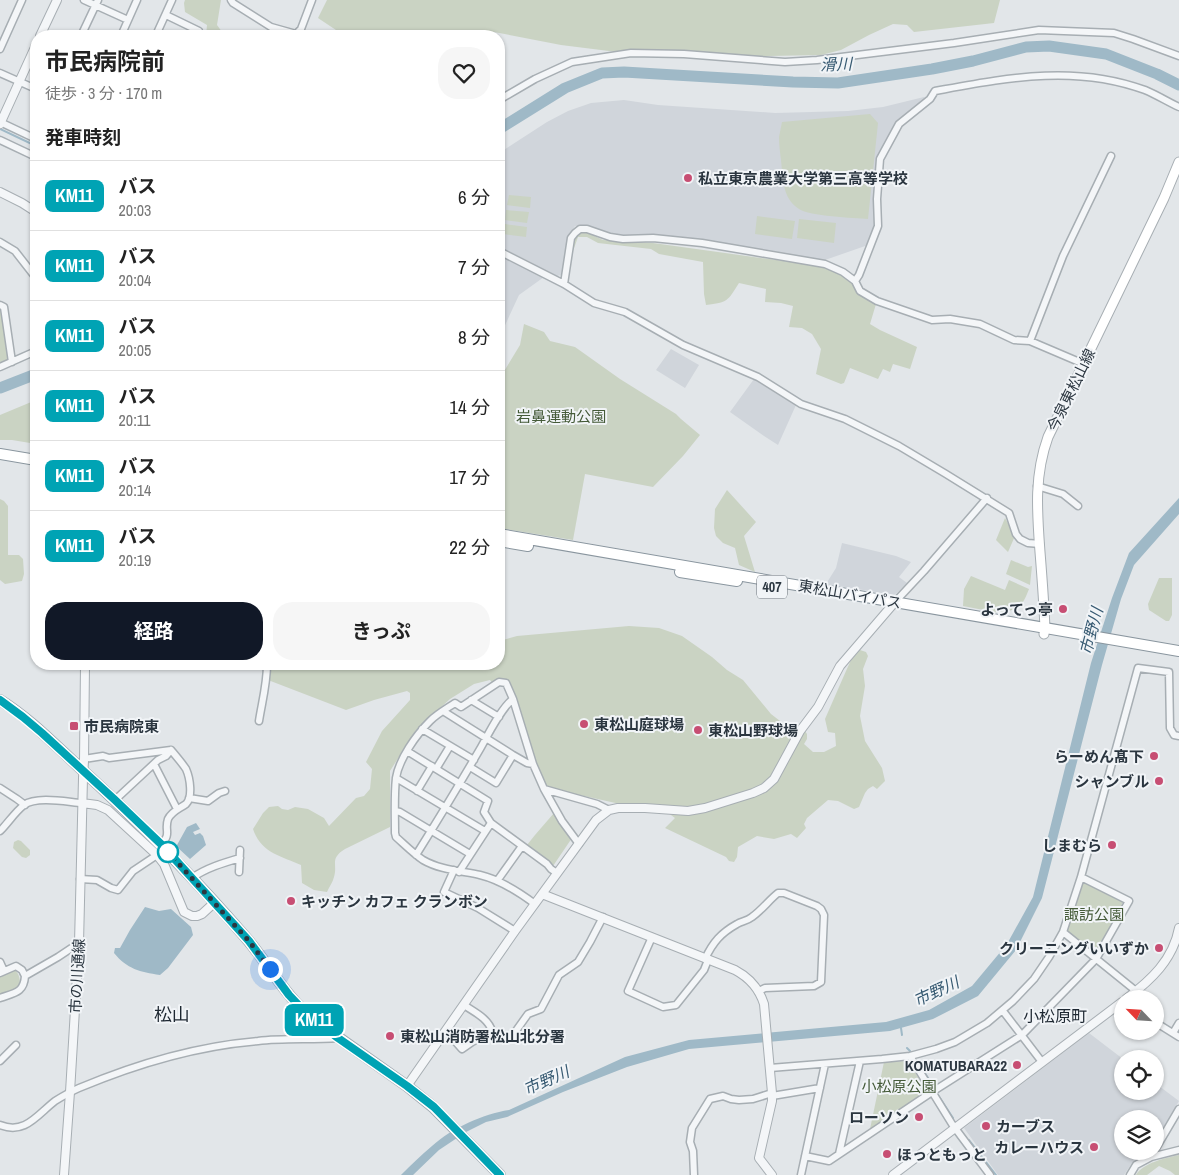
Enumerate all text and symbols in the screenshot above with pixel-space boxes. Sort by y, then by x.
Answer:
text: 市民病院前 [45,45,165,77]
button: heart [438,47,490,99]
water label: 滑川 [820,52,854,76]
text: 徒歩 · 3 分 · 170 m [45,82,162,104]
text: 発車時刻 [45,124,121,150]
place label: 私立東京農業大学第三高等学校 [698,168,908,189]
marker: 私立東京農業大学第三高等学校 [682,172,694,184]
text: バス [119,173,157,199]
text: KM11 [55,183,94,208]
text: 6 分 [458,184,490,210]
text: 20:03 [119,199,151,221]
text: バス [119,243,157,269]
text: KM11 [55,253,94,278]
text: 7 分 [458,254,490,280]
text: 20:04 [119,269,151,291]
text: バス [119,313,157,339]
text: KM11 [55,323,94,348]
text: 8 分 [458,324,490,350]
text: 20:05 [119,339,151,361]
street label: 今泉東松山線 [1042,345,1100,435]
text: バス [119,383,157,409]
text: KM11 [55,393,94,418]
text: 14 分 [449,394,490,420]
park label: 岩鼻運動公園 [516,406,606,427]
text: 20:11 [119,409,150,431]
text: バス [119,453,157,479]
text: KM11 [55,463,94,488]
text: 17 分 [449,464,490,490]
text: 20:14 [119,479,151,501]
text: バス [119,523,157,549]
text: KM11 [55,533,94,558]
text: 22 分 [449,534,490,560]
text: 20:19 [119,549,151,571]
street label: 東松山バイパス [797,575,903,613]
road number: 407 [757,576,787,598]
place label: よってっ亭 [980,599,1053,620]
button: 経路 [45,602,263,660]
button: きっぷ [273,602,490,660]
marker: よってっ亭 [1057,603,1069,615]
water label: 市野川 [1074,603,1108,657]
place label: 東松山庭球場 [594,714,684,735]
place label: 市民病院東 [84,716,159,737]
marker: 東松山庭球場 [578,718,590,730]
marker: 市民病院東 [68,720,80,732]
place label: 東松山野球場 [708,720,798,741]
marker: 東松山野球場 [692,724,704,736]
place label: らーめん髙下 [1054,746,1144,767]
marker: らーめん髙下 [1148,750,1160,762]
place label: シャンブル [1074,771,1149,792]
marker: シャンブル [1153,775,1165,787]
place label: しまむら [1042,835,1102,856]
marker: しまむら [1106,839,1118,851]
unlabelled marker [157,841,179,863]
place label: キッチン カフェ クランボン [301,891,488,912]
marker: キッチン カフェ クランボン [285,895,297,907]
park label: 諏訪公園 [1064,904,1124,925]
street label: 市の川通線 [65,938,89,1014]
place label: クリーニングいいずか [999,938,1149,959]
marker: クリーニングいいずか [1153,942,1165,954]
your location [258,957,283,982]
water label: 市野川 [910,970,964,1011]
north arrow [1114,990,1164,1040]
map controls [1114,990,1164,1160]
district label: 松山 [154,1002,190,1027]
line badge: KM11 [279,1004,349,1036]
district label: 小松原町 [1023,1005,1087,1027]
text: KM11 [295,1007,333,1032]
place label: 東松山消防署松山北分署 [400,1026,565,1047]
marker: 東松山消防署松山北分署 [384,1030,396,1042]
button: locate [1114,1050,1164,1100]
place label: KOMATUBARA22 [905,1055,1007,1076]
water label: 市野川 [520,1059,574,1100]
marker: KOMATUBARA22 [1011,1059,1023,1071]
park label: 小松原公園 [861,1076,937,1097]
place label: ローソン [849,1107,909,1128]
button: layers [1114,1110,1164,1160]
marker: ローソン [913,1111,925,1123]
place label: カーブス [996,1116,1055,1137]
marker: カーブス [980,1120,992,1132]
place label: カレーハウス [994,1137,1084,1158]
marker: カレーハウス [1088,1141,1100,1153]
place label: ほっともっと [897,1144,987,1165]
marker: ほっともっと [881,1148,893,1160]

